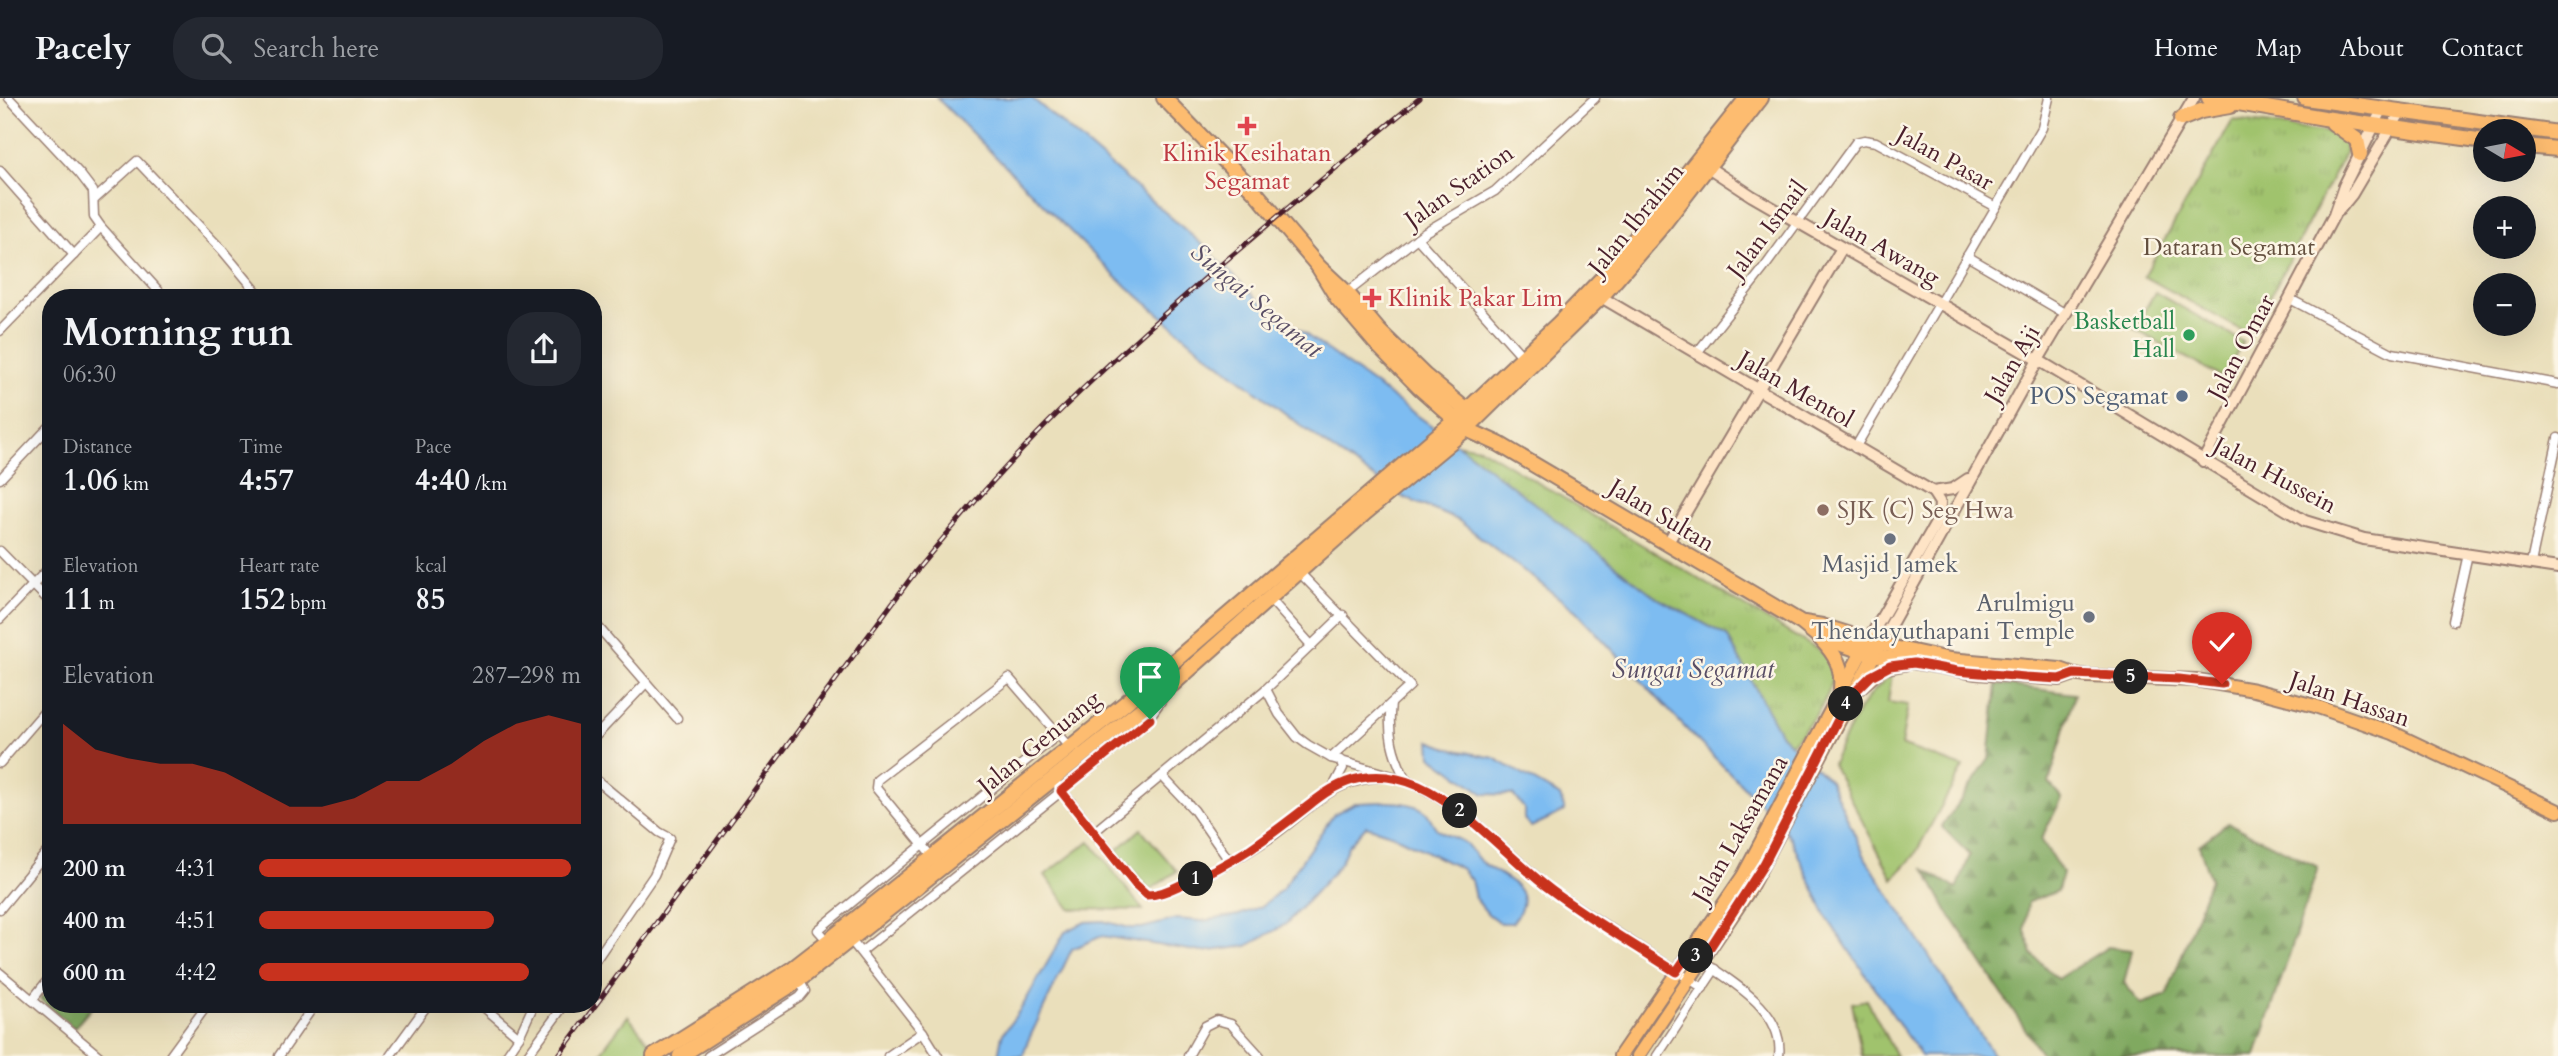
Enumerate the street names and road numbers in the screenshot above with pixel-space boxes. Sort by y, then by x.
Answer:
street label: Jalan Pasar [1887,117,2000,199]
street label: Jalan Station [1396,137,1521,238]
street label: Jalan Ibrahim [1579,156,1692,285]
street label: Jalan Ismail [1718,174,1815,287]
street label: Jalan Awang [1815,199,1946,294]
street label: Jalan Omar [2198,288,2283,408]
street label: Jalan Aji [1975,319,2048,412]
street label: Jalan Mentol [1729,341,1860,436]
street label: Jalan Hussein [2204,428,2343,522]
street label: Jalan Sultan [1600,469,1721,560]
street label: Jalan Hassan [2282,662,2415,736]
street label: Jalan Genuang [969,682,1108,804]
street label: Jalan Laksamana [1683,749,1797,912]

